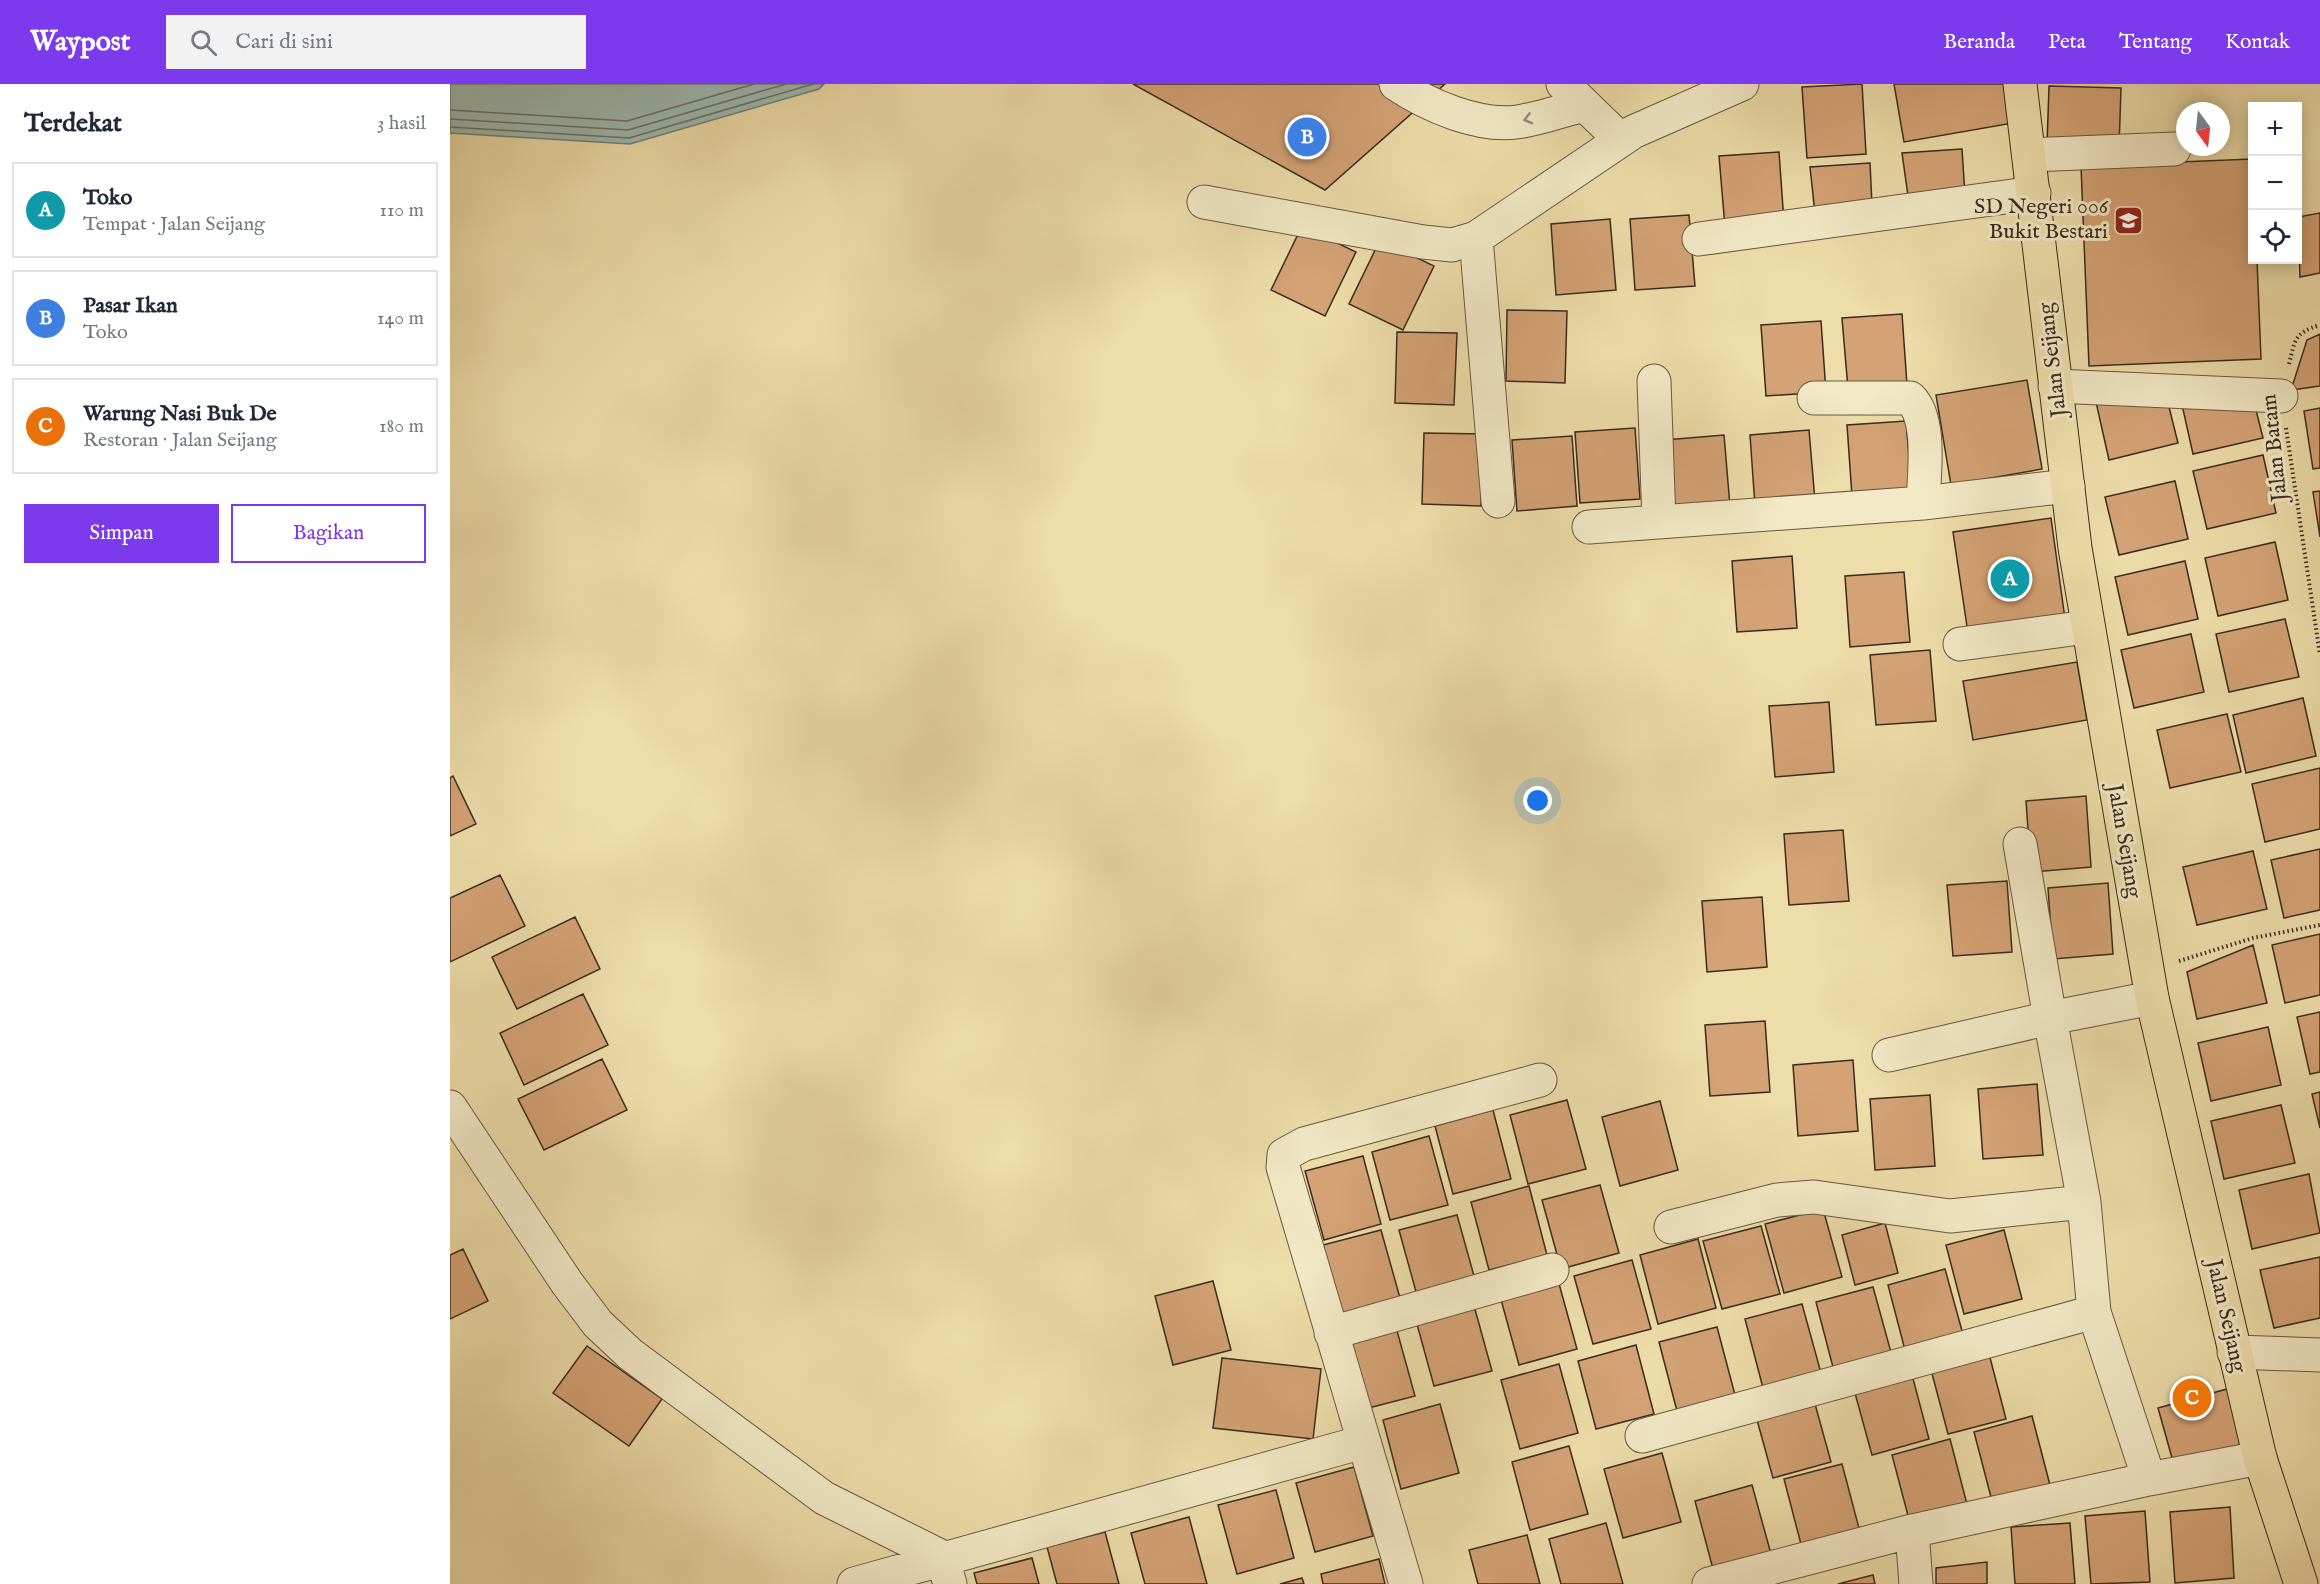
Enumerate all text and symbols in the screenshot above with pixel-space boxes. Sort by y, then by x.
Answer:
search box [166,15,586,69]
text: Waypost [30,25,130,60]
icon: search [187,26,220,59]
text: Cari di sini [235,28,333,56]
text: Beranda [1943,29,2015,56]
text: Peta [2048,29,2086,56]
text: Tentang [2119,29,2192,56]
text: Kontak [2225,29,2290,56]
north arrow [2176,102,2230,156]
map controls [2248,102,2302,264]
button: + [2248,102,2302,156]
text: Terdekat [24,107,122,140]
text: 3 hasil [377,111,426,136]
one-way arrow [1523,112,1533,125]
pin: B [1288,115,1326,160]
button: − [2248,156,2302,210]
text: Toko [83,184,132,212]
place label: SD Negeri 006 Bukit Bestari [1974,193,2109,246]
text: A [39,198,52,223]
text: 110 m [380,198,424,223]
school or university icon: SD Negeri 006 Bukit Bestari [2113,204,2145,236]
button: locate [2248,210,2302,264]
text: Tempat · Jalan Seijang [83,212,265,237]
text: Pasar Ikan [83,292,178,320]
street label: Jalan Seijang [2032,300,2074,422]
text: B [39,306,52,331]
text: 140 m [377,306,424,331]
text: Toko [83,320,128,345]
street label: Jalan Batam [2255,393,2295,506]
text: Warung Nasi Buk De [83,400,277,428]
text: C [38,414,53,439]
text: 180 m [379,414,424,439]
text: Restoran · Jalan Seijang [83,428,277,453]
button: Simpan [24,504,219,563]
button: Bagikan [231,504,426,563]
pin: A [1990,556,2030,602]
street label: Jalan Seijang [2100,779,2148,901]
your location [1523,786,1552,815]
street label: Jalan Seijang [2199,1254,2253,1376]
pin: C [2172,1376,2212,1420]

